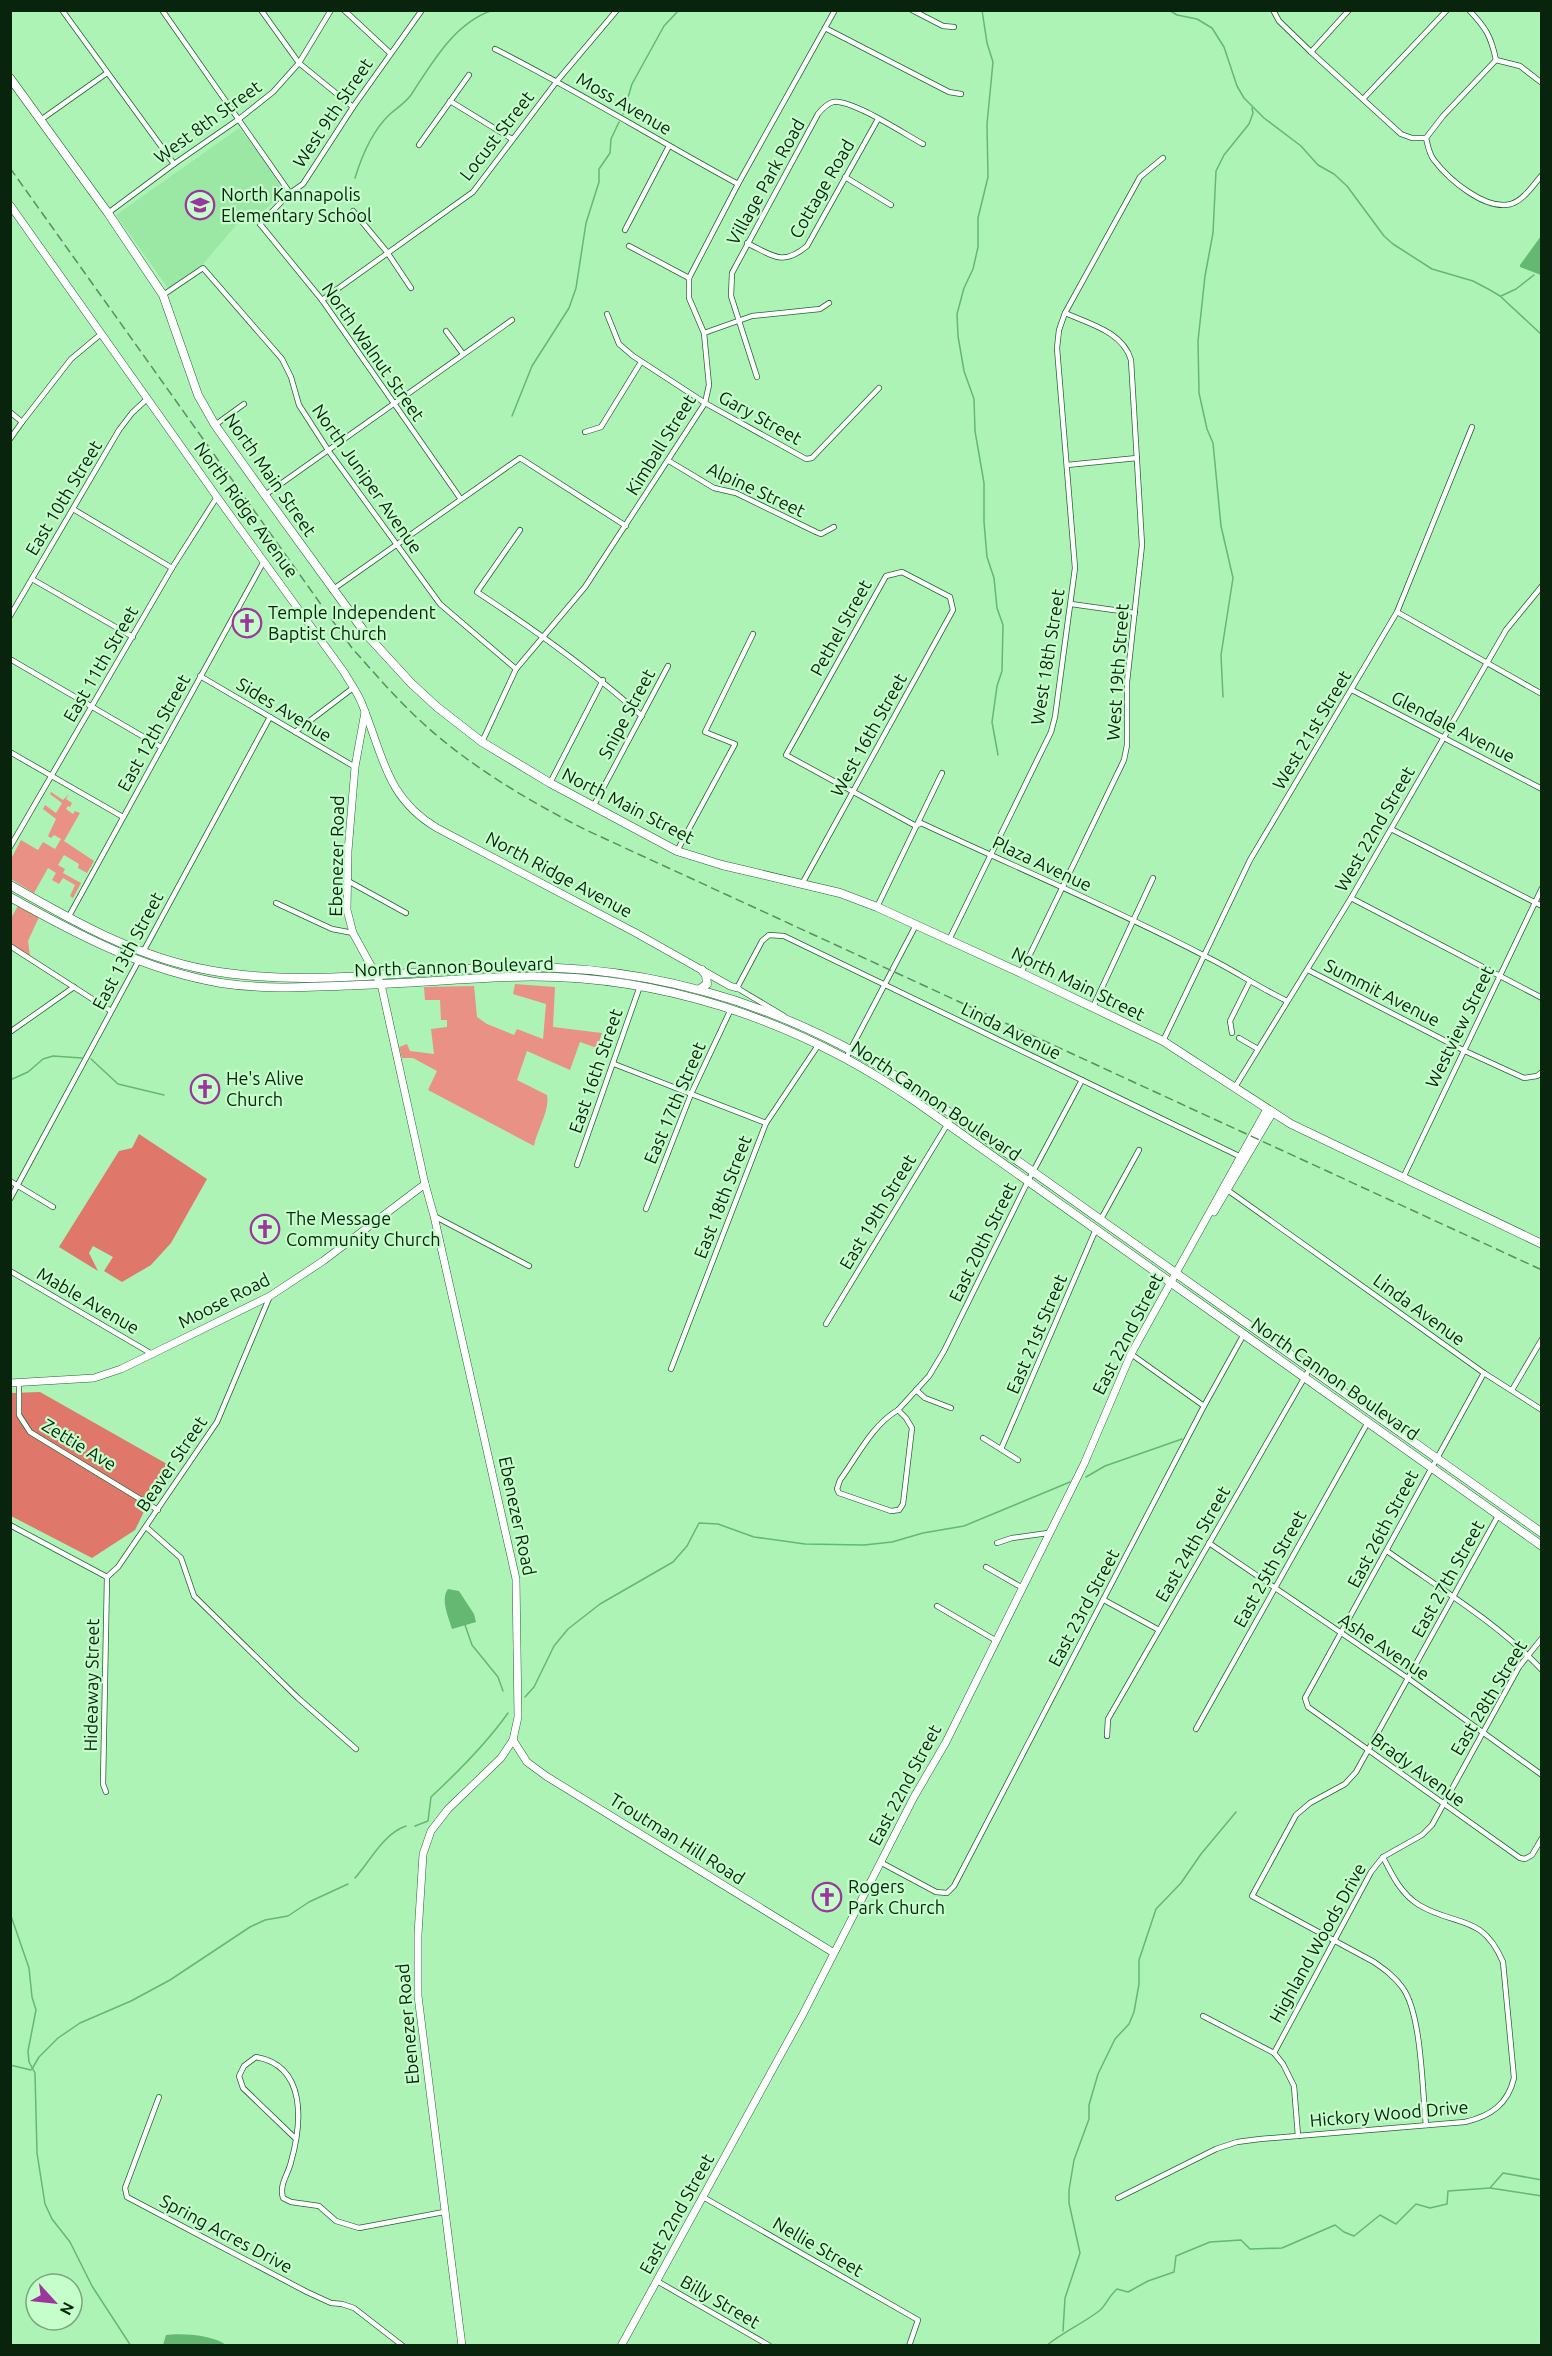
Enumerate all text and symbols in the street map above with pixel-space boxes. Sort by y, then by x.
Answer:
street label: West 9th Street [288,54,376,171]
street label: Moss Avenue [573,68,676,138]
street label: West 8th Street [150,76,265,167]
street label: Locust Street [455,87,537,184]
street label: Village Park Road [722,115,808,248]
street label: Cottage Road [785,136,857,241]
place label: North Kannapolis Elementary School [221,184,372,225]
school or university icon: North Kannapolis Elementary School [184,189,216,221]
street label: North Walnut Street [319,279,429,424]
street label: Gary Street [716,386,805,448]
street label: Kimball Street [621,390,699,498]
street label: North Juniper Avenue [309,400,427,557]
street label: North Main Street [221,409,321,540]
street label: East 10th Street [21,436,105,559]
street label: North Ridge Avenue [191,438,303,581]
street label: Alpine Street [704,458,809,521]
street label: Pethel Street [806,576,875,679]
street label: West 18th Street [1026,587,1068,726]
street label: East 11th Street [59,602,141,725]
place label: Temple Independent Baptist Church [268,602,436,643]
street label: West 19th Street [1102,603,1132,741]
church icon: Temple Independent Baptist Church [231,607,263,639]
street label: Snipe Street [594,665,658,762]
street label: West 21st Street [1268,667,1354,792]
street label: West 16th Street [826,670,910,799]
street label: East 12th Street [113,671,193,794]
street label: Sides Avenue [234,673,335,745]
street label: Glendale Avenue [1388,686,1519,766]
street label: North Main Street [559,763,698,847]
street label: West 22nd Street [1330,763,1418,894]
street label: Ebenezer Road [325,795,347,917]
street label: North Ridge Avenue [483,827,636,921]
street label: Plaza Avenue [990,831,1095,895]
street label: East 13th Street [88,888,167,1013]
street label: North Main Street [1009,942,1148,1024]
street label: North Cannon Boulevard [354,953,554,979]
street label: Summit Avenue [1321,954,1444,1030]
street label: Westview Street [1421,963,1497,1091]
street label: Linda Avenue [958,997,1065,1063]
street label: East 16th Street [564,1006,626,1136]
street label: North Cannon Boulevard [848,1036,1025,1164]
street label: East 17th Street [639,1039,709,1167]
place label: He's Alive Church [226,1068,304,1109]
church icon: He's Alive Church [189,1073,221,1105]
street label: East 18th Street [689,1132,755,1261]
street label: East 19th Street [835,1150,919,1273]
street label: East 20th Street [945,1179,1020,1305]
place label: The Message Community Church [286,1208,440,1249]
church icon: The Message Community Church [249,1213,281,1245]
street label: Mable Avenue [34,1263,143,1338]
street label: Moose Road [174,1268,273,1332]
street label: East 22nd Street [1088,1269,1166,1398]
street label: Linda Avenue [1370,1269,1469,1349]
street label: East 21st Street [1002,1271,1070,1396]
street label: North Cannon Boulevard [1248,1313,1423,1444]
street label: Beaver Street [132,1412,210,1515]
street label: Zettie Ave [39,1414,120,1474]
street label: Ebenezer Road [496,1454,540,1577]
street label: East 26th Street [1343,1466,1422,1591]
street label: East 24th Street [1151,1482,1233,1605]
street label: East 25th Street [1229,1507,1309,1630]
street label: East 27th Street [1407,1517,1487,1640]
street label: East 23rd Street [1044,1545,1123,1670]
street label: Ashe Avenue [1336,1609,1434,1684]
street label: Hideaway Street [80,1618,102,1752]
street label: East 28th Street [1446,1636,1530,1759]
street label: East 22nd Street [864,1721,944,1848]
street label: Brady Avenue [1368,1728,1470,1810]
street label: Troutman Hill Road [606,1789,749,1888]
street label: Highland Woods Drive [1265,1859,1369,2026]
place label: Rogers Park Church [848,1876,945,1917]
church icon: Rogers Park Church [811,1881,843,1913]
street label: Ebenezer Road [392,1963,422,2085]
street label: Hickory Wood Drive [1309,2096,1469,2130]
street label: East 22nd Street [635,2150,717,2277]
street label: Spring Acres Drive [157,2190,296,2276]
street label: Nellie Street [770,2212,867,2280]
street label: Billy Street [677,2270,764,2332]
north arrow [24,2272,84,2332]
text: N [57,2299,78,2318]

